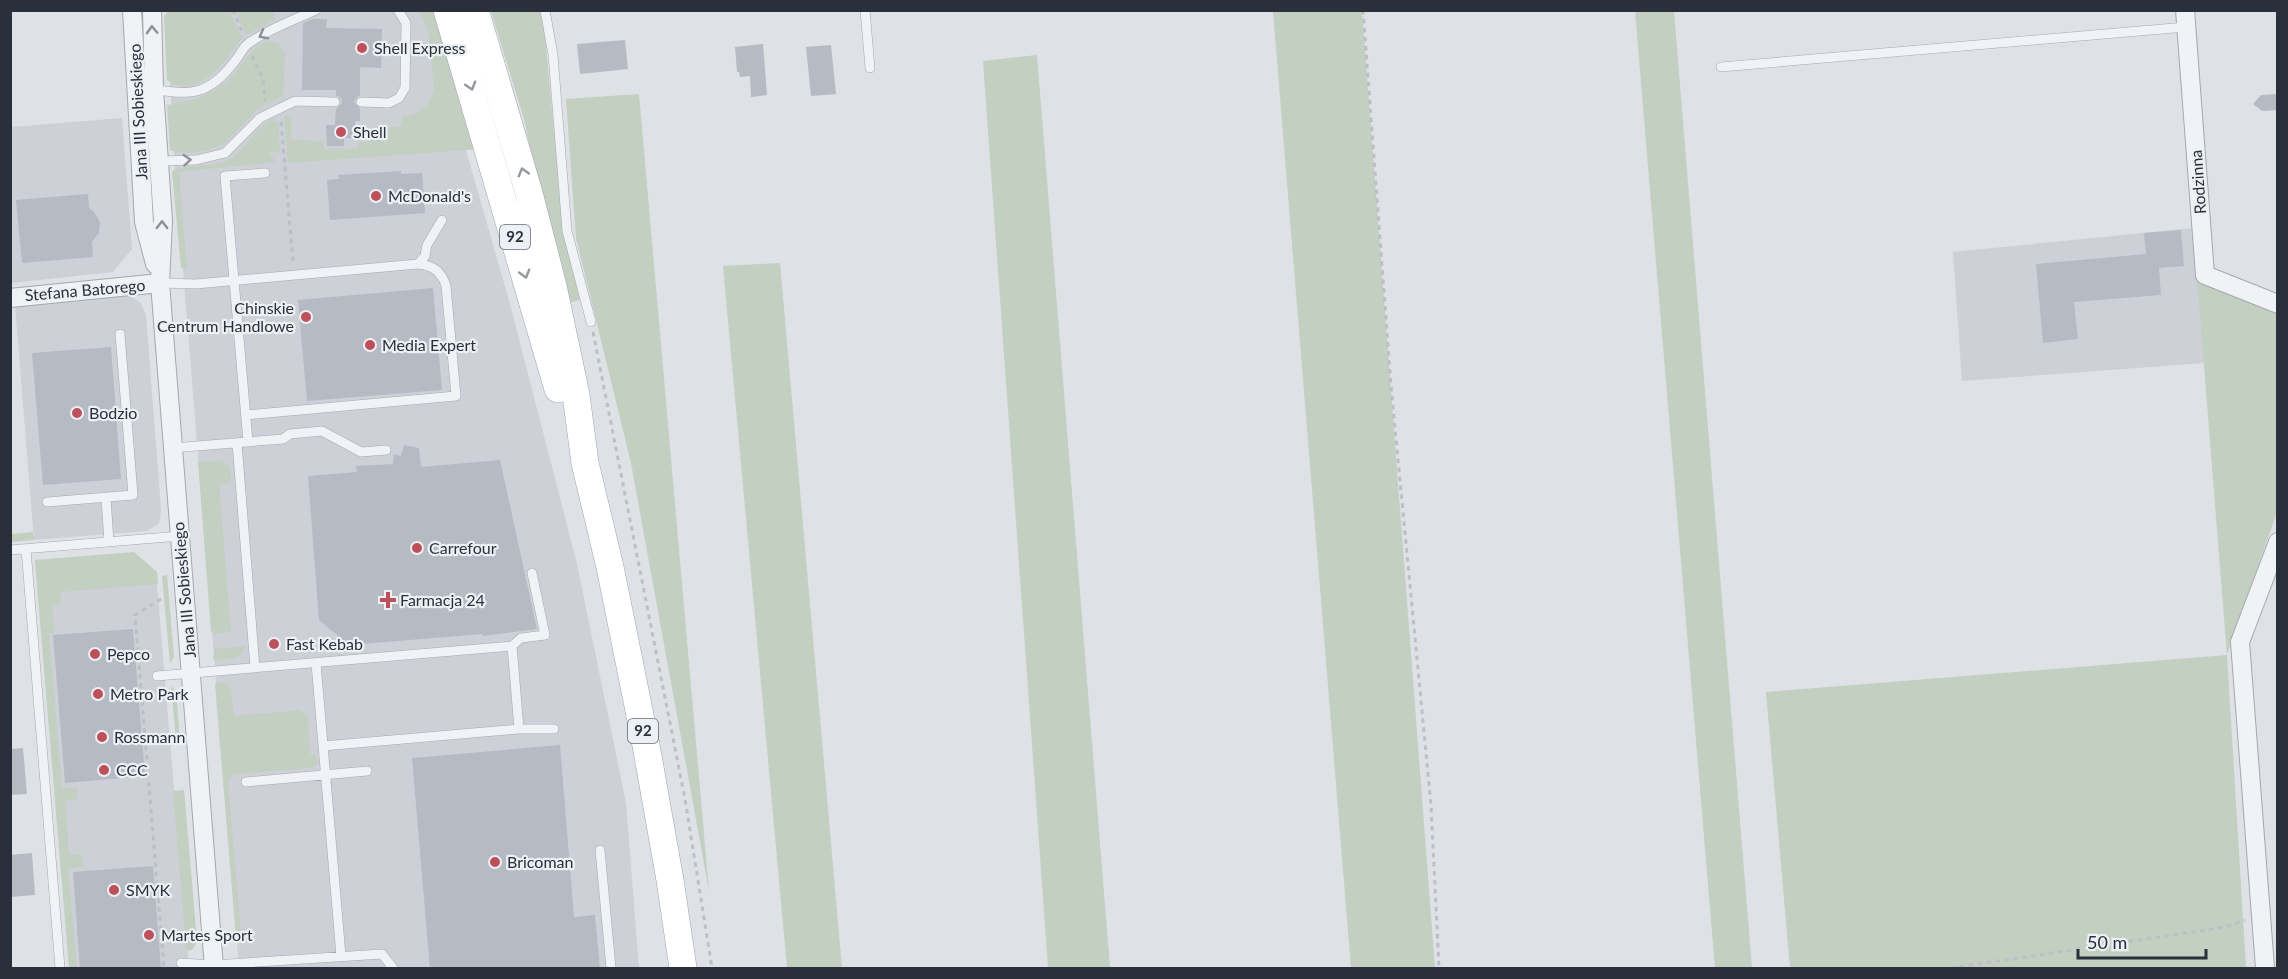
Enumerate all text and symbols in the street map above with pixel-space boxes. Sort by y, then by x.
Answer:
one-way arrow [145,26,158,35]
one-way arrow [259,28,270,39]
place label: Shell Express [374,38,466,57]
marker: Shell Express [355,41,369,55]
street label: Jana III Sobieskiego [124,43,151,181]
one-way arrow [464,81,476,91]
place label: Shell [353,122,386,141]
marker: Shell [334,125,348,139]
street label: Rodzinna [2186,149,2209,215]
one-way arrow [183,154,192,167]
one-way arrow [518,167,530,178]
place label: McDonald's [388,186,471,205]
marker: McDonald's [369,189,383,203]
one-way arrow [156,220,169,229]
road number: 92 [500,225,530,249]
one-way arrow [518,268,530,279]
street label: Stefana Batorego [24,275,146,304]
place label: Chinskie Centrum Handlowe [157,298,294,335]
marker: Chinskie Centrum Handlowe [299,310,313,324]
place label: Media Expert [382,335,476,354]
marker: Media Expert [363,338,377,352]
place label: Bodzio [89,403,137,422]
marker: Bodzio [70,406,84,420]
street label: Jana III Sobieskiego [168,521,199,659]
place label: Carrefour [429,538,497,557]
marker: Carrefour [410,541,424,555]
place label: Farmacja 24 [400,590,485,609]
marker: Farmacja 24 [381,593,395,607]
place label: Fast Kebab [286,634,363,653]
marker: Fast Kebab [267,637,281,651]
place label: Pepco [107,644,150,663]
marker: Pepco [88,647,102,661]
place label: Metro Park [110,684,190,703]
marker: Metro Park [91,687,105,701]
road number: 92 [628,719,658,743]
place label: Rossmann [114,727,185,746]
marker: Rossmann [95,730,109,744]
place label: CCC [116,760,148,779]
marker: CCC [97,763,111,777]
place label: Bricoman [507,852,573,871]
marker: Bricoman [488,855,502,869]
place label: SMYK [126,880,171,899]
marker: SMYK [107,883,121,897]
scale bar [2078,922,2206,960]
place label: Martes Sport [161,925,253,944]
marker: Martes Sport [142,928,156,942]
text: 50 m [2087,931,2127,953]

